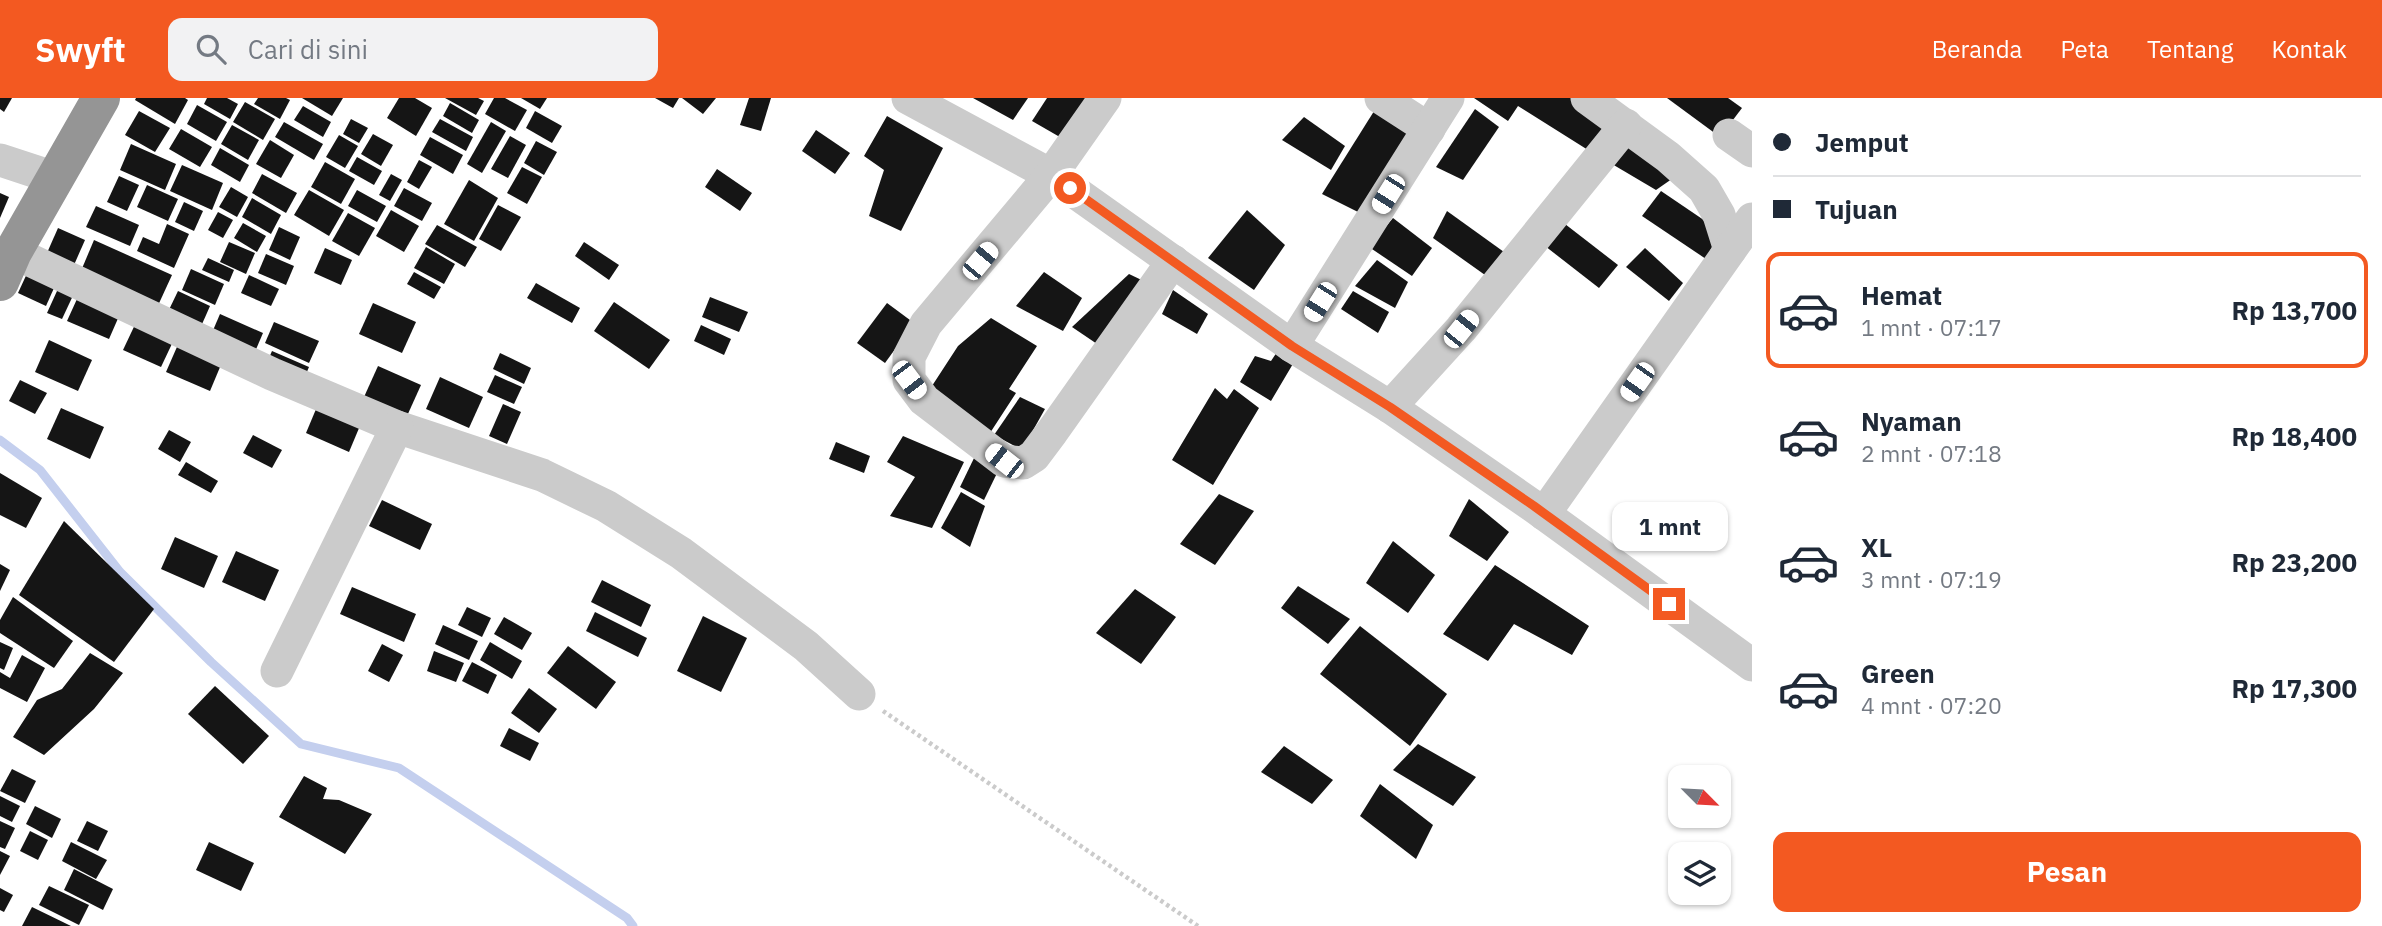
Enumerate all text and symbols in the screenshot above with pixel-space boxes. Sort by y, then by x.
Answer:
search box [168,18,658,81]
text: Swyft [35,28,126,71]
icon: search [192,30,230,68]
text: Cari di sini [248,32,368,66]
text: Beranda [1932,33,2022,65]
text: Peta [2060,33,2109,65]
text: Tentang [2147,33,2233,65]
text: Kontak [2271,33,2347,65]
text: Jemput [1815,125,1909,159]
car [1368,171,1409,217]
route start [1054,172,1086,204]
text: Tujuan [1815,192,1898,226]
car [959,238,1002,284]
text: Hemat [1861,278,1942,312]
car [1300,279,1341,325]
icon: car [1777,279,1840,342]
text: Rp 13,700 [2231,293,2357,327]
car [1440,306,1483,352]
text: 1 mnt · 07:17 [1861,312,2002,342]
car [888,357,931,403]
car [1617,359,1658,405]
text: Nyaman [1861,404,1962,438]
icon: car [1777,405,1840,468]
text: Rp 18,400 [2231,419,2357,453]
text: 2 mnt · 07:18 [1861,438,2002,468]
car [981,440,1028,482]
callout: 1 mnt [1611,503,1727,552]
text: 1 mnt [1639,511,1701,541]
text: XL [1861,530,1892,564]
icon: car [1777,531,1840,594]
text: Rp 23,200 [2231,545,2357,579]
text: 3 mnt · 07:19 [1861,564,2002,594]
route end [1653,588,1685,620]
text: Green [1861,656,1935,690]
icon: car [1777,657,1840,720]
text: Rp 17,300 [2231,671,2357,705]
text: 4 mnt · 07:20 [1861,690,2002,720]
north arrow [1668,765,1731,828]
map controls [1668,765,1731,905]
button: Pesan [1773,832,2361,912]
button: layers [1668,842,1731,905]

